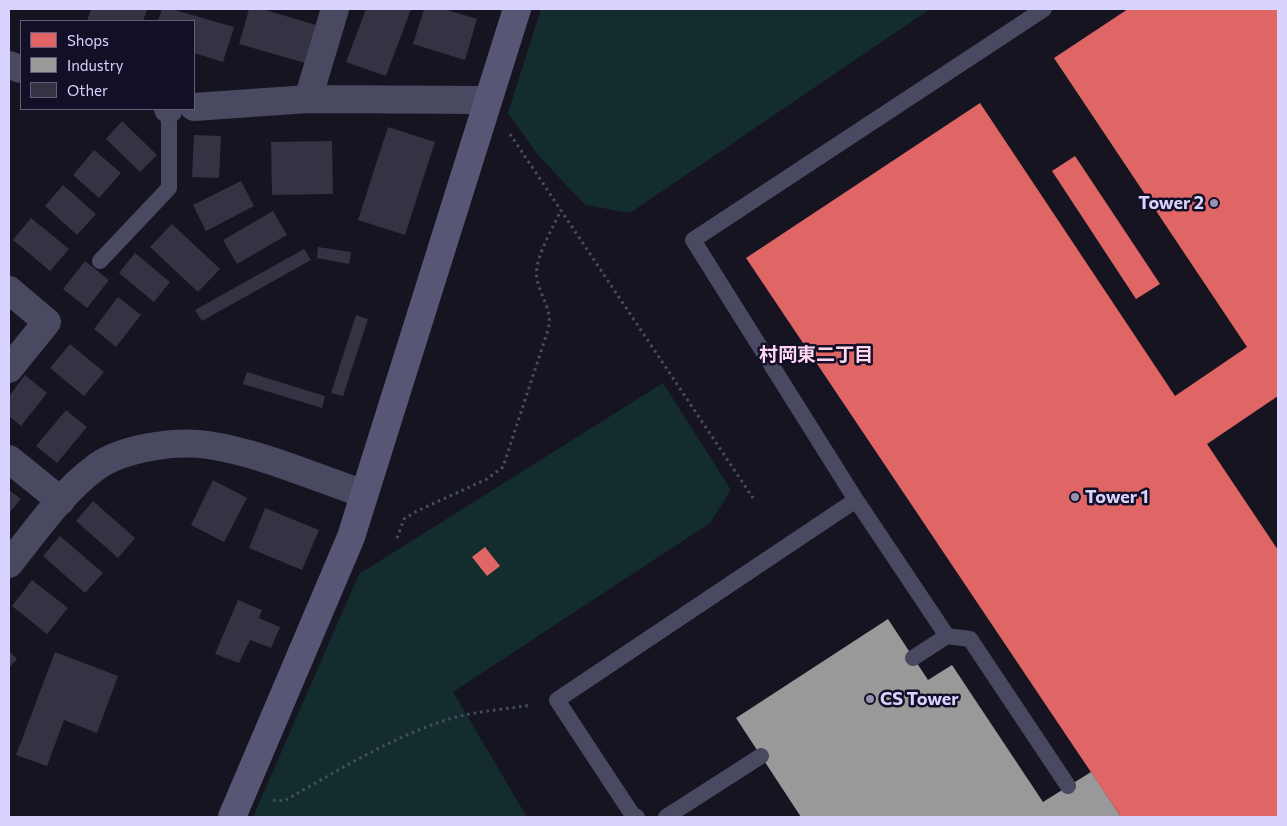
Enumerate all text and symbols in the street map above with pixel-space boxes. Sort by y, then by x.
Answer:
legend [20,20,195,110]
text: Shops [67,31,109,49]
text: Industry [67,56,124,74]
text: Other [67,81,108,99]
place label: Tower 2 [1138,192,1204,214]
marker: Tower 2 [1208,197,1220,209]
district label: 村岡東二丁目 [759,344,873,366]
place label: Tower 1 [1085,486,1149,508]
marker: Tower 1 [1069,491,1081,503]
place label: CS Tower [880,688,959,710]
marker: CS Tower [864,693,876,705]

